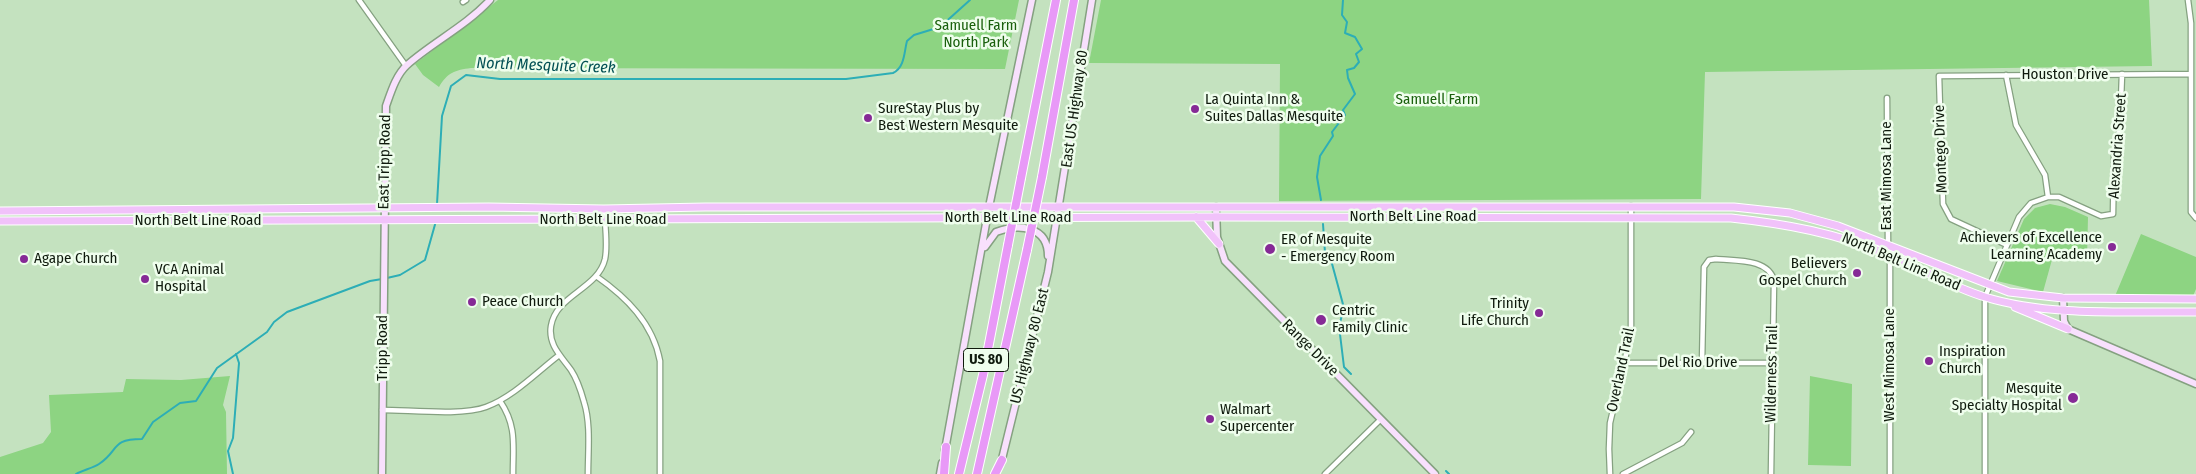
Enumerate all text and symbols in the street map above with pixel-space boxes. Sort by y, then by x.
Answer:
park label: Samuell Farm North Park [935,17,1017,52]
street label: East US Highway 80 [1058,49,1092,169]
water label: North Mesquite Creek [476,54,616,78]
street label: Houston Drive [2022,66,2108,84]
place label: La Quinta Inn & Suites Dallas Mesquite [1205,91,1343,126]
park label: Samuell Farm [1396,91,1478,109]
street label: Alexandria Street [2105,93,2131,199]
place label: SureStay Plus by Best Western Mesquite [878,100,1018,135]
marker: La Quinta Inn & Suites Dallas Mesquite [1189,103,1201,115]
street label: Montego Drive [1930,104,1952,194]
marker: SureStay Plus by Best Western Mesquite [862,112,874,124]
street label: East Tripp Road [375,114,395,210]
street label: East Mimosa Lane [1878,121,1896,231]
street label: North Belt Line Road [1350,208,1476,226]
street label: North Belt Line Road [945,209,1071,227]
street label: North Belt Line Road [540,211,666,229]
street label: North Belt Line Road [135,212,261,230]
street label: North Belt Line Road [1839,229,1963,295]
place label: Achievers of Excellence Learning Academy [1960,229,2102,264]
place label: ER of Mesquite - Emergency Room [1281,231,1395,266]
marker: Achievers of Excellence Learning Academy [2106,241,2118,253]
marker: ER of Mesquite - Emergency Room [1263,242,1277,256]
place label: Agape Church [34,250,117,268]
marker: Agape Church [18,253,30,265]
place label: Believers Gospel Church [1759,255,1847,290]
place label: VCA Animal Hospital [155,261,224,296]
marker: Believers Gospel Church [1851,267,1863,279]
marker: VCA Animal Hospital [139,273,151,285]
street label: US Highway 80 East [1007,286,1053,406]
place label: Peace Church [482,293,563,311]
place label: Trinity Life Church [1461,295,1529,330]
marker: Peace Church [466,296,478,308]
place label: Centric Family Clinic [1332,302,1408,337]
marker: Trinity Life Church [1533,307,1545,319]
street label: West Mimosa Lane [1881,308,1899,422]
marker: Centric Family Clinic [1314,313,1328,327]
street label: Tripp Road [374,315,392,381]
street label: Range Drive [1278,316,1342,380]
street label: Wilderness Trail [1762,325,1782,423]
street label: Overland Trail [1603,326,1639,414]
place label: Inspiration Church [1939,343,2006,378]
road number: US 80 [964,348,1008,372]
street label: Del Rio Drive [1659,354,1737,372]
marker: Inspiration Church [1923,355,1935,367]
place label: Mesquite Specialty Hospital [1952,380,2062,415]
marker: Mesquite Specialty Hospital [2066,391,2080,405]
place label: Walmart Supercenter [1220,401,1294,436]
marker: Walmart Supercenter [1204,413,1216,425]

